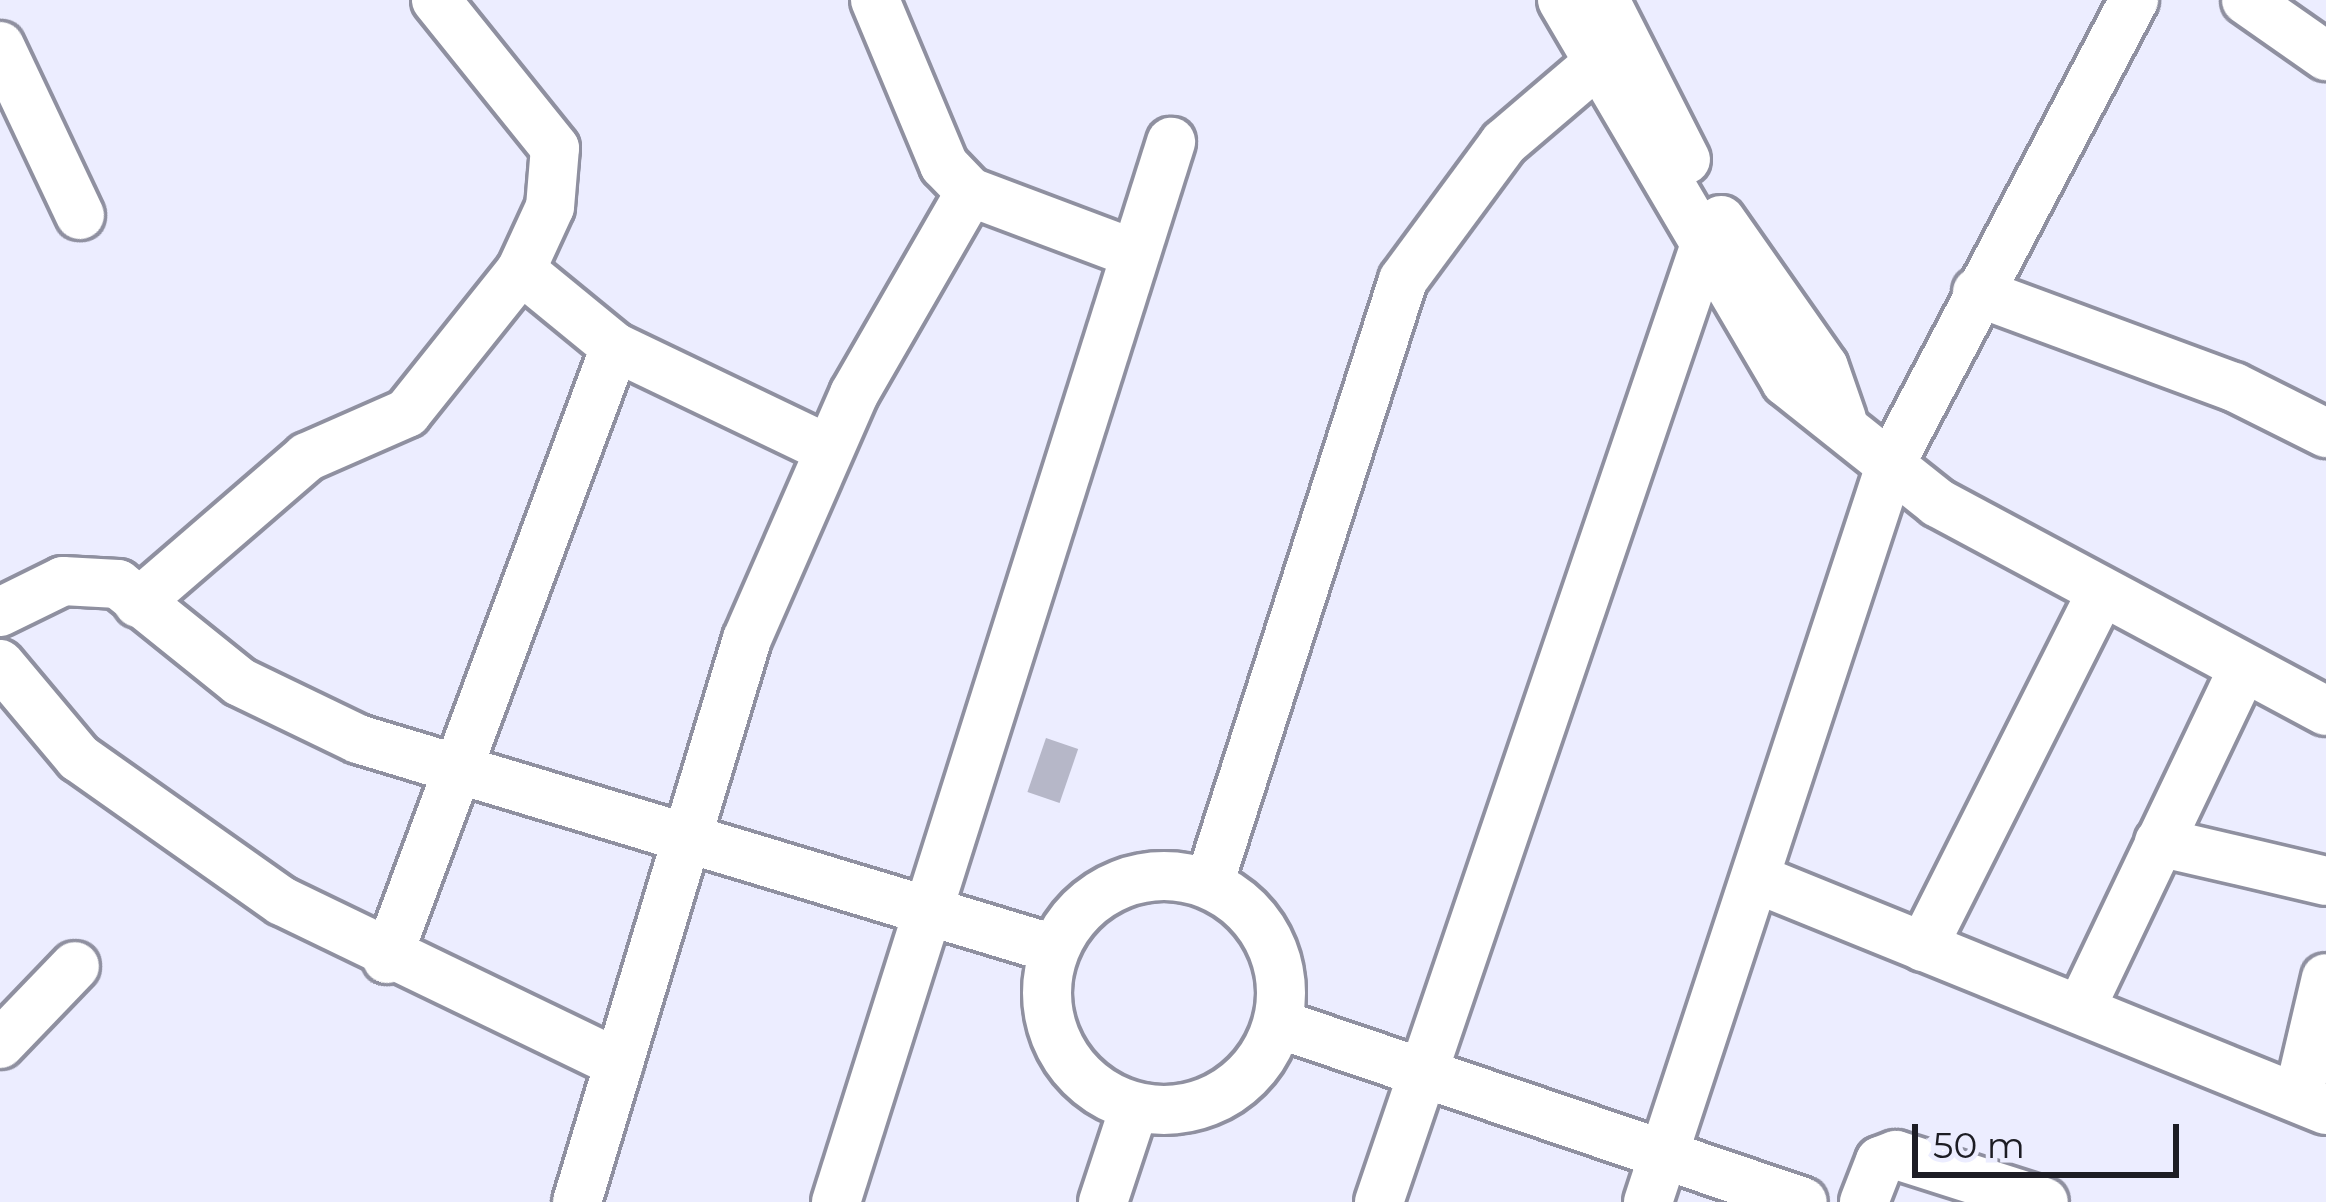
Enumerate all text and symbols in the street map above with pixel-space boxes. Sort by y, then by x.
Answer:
scale bar [1918,1100,2185,1174]
text: 50 m [1933,1123,2025,1167]

